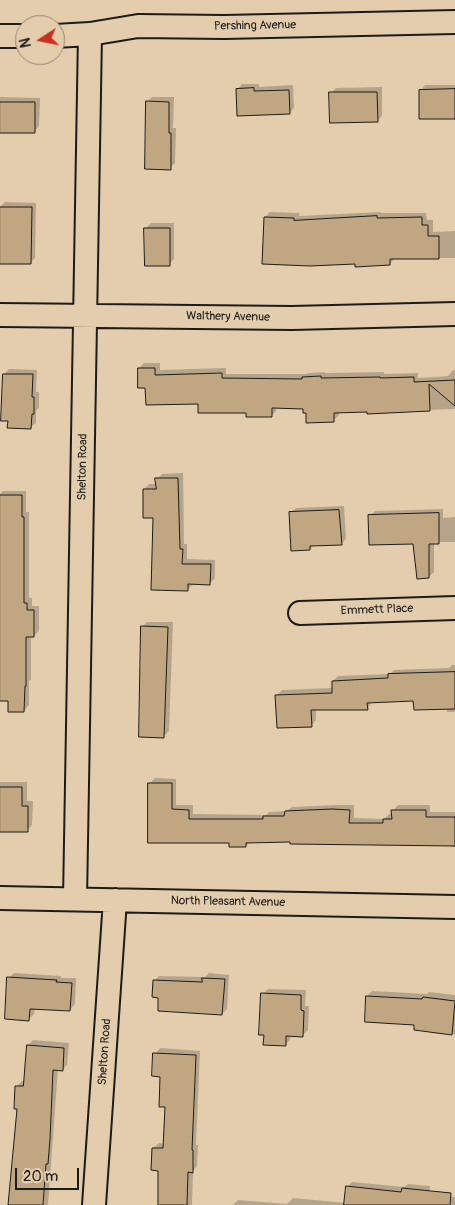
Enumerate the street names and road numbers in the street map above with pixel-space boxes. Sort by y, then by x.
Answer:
street label: Pershing Avenue [214,18,296,34]
street label: Walthery Avenue [186,309,270,325]
street label: Shelton Road [75,433,91,501]
street label: Emmett Place [340,602,414,618]
street label: North Pleasant Avenue [171,894,285,910]
street label: Shelton Road [95,1018,115,1086]

